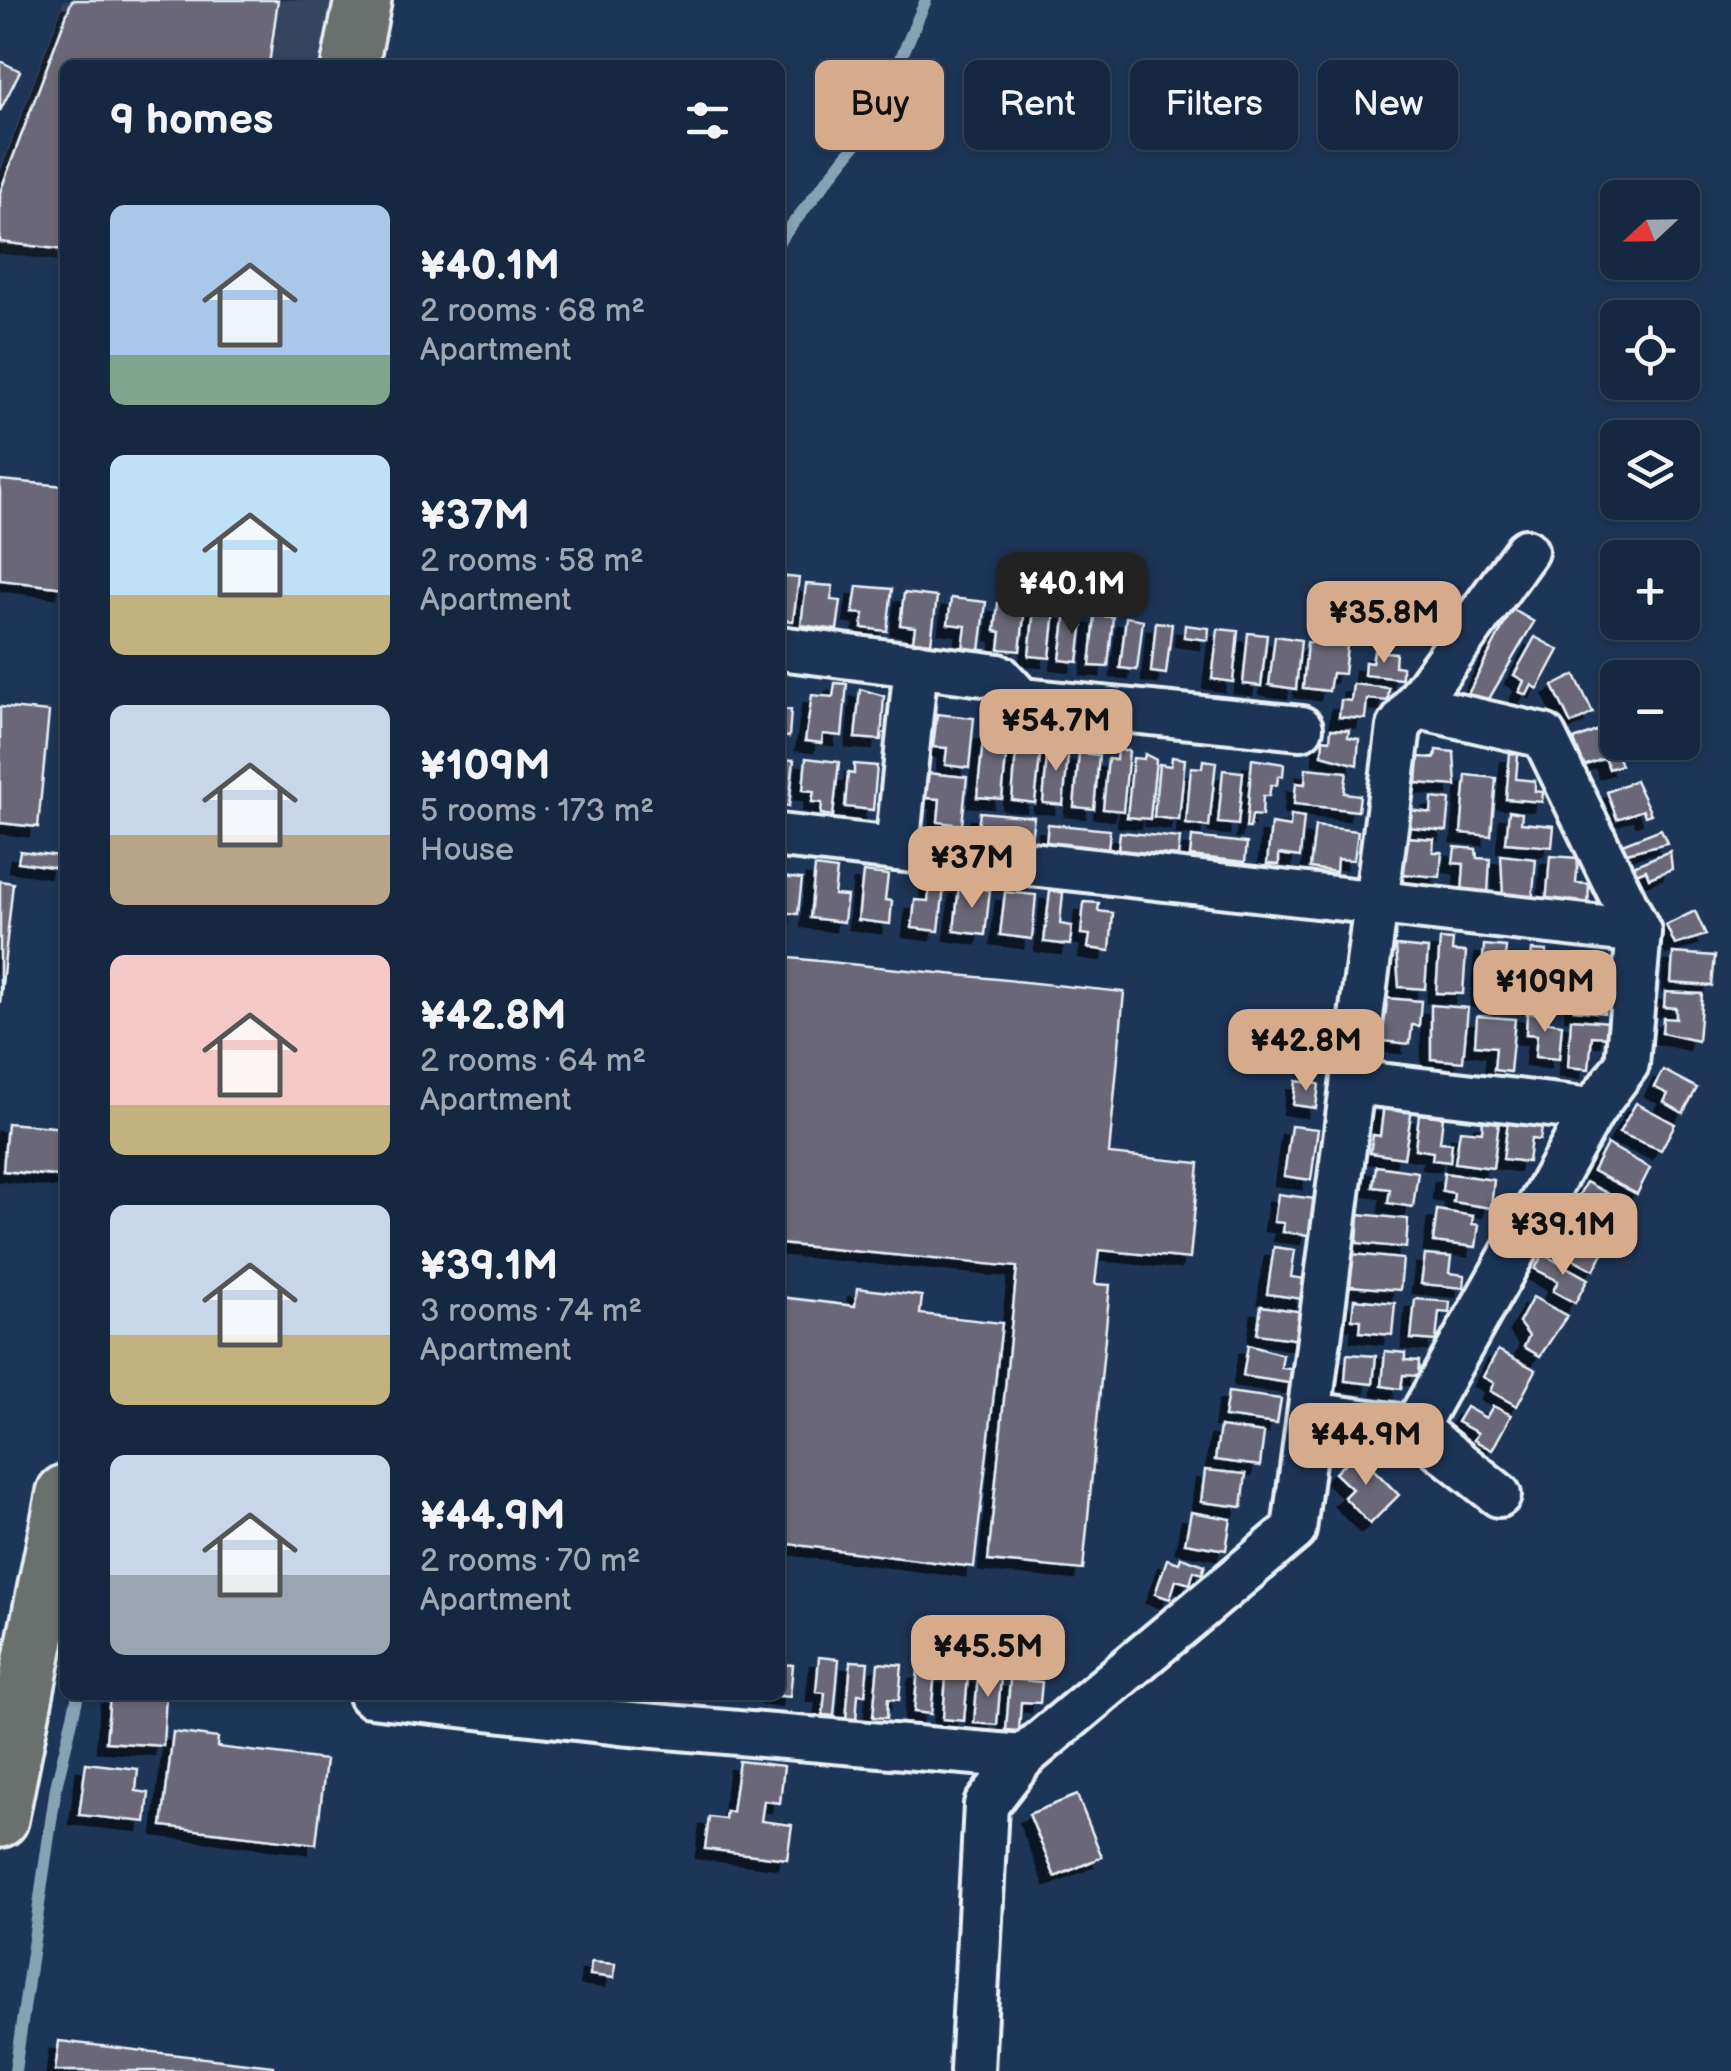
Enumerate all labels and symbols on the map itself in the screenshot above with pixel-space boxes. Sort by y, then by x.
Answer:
north arrow [1600,180,1700,280]
pin: ¥40.1M [991,552,1153,637]
pin: ¥35.8M [1303,581,1465,666]
pin: ¥54.7M [975,689,1137,774]
pin: ¥37M [913,826,1031,911]
pin: ¥109M [1475,950,1615,1035]
pin: ¥42.8M [1225,1009,1387,1094]
pin: ¥39.1M [1482,1193,1644,1278]
pin: ¥44.9M [1285,1403,1447,1488]
pin: ¥45.5M [907,1615,1069,1700]

